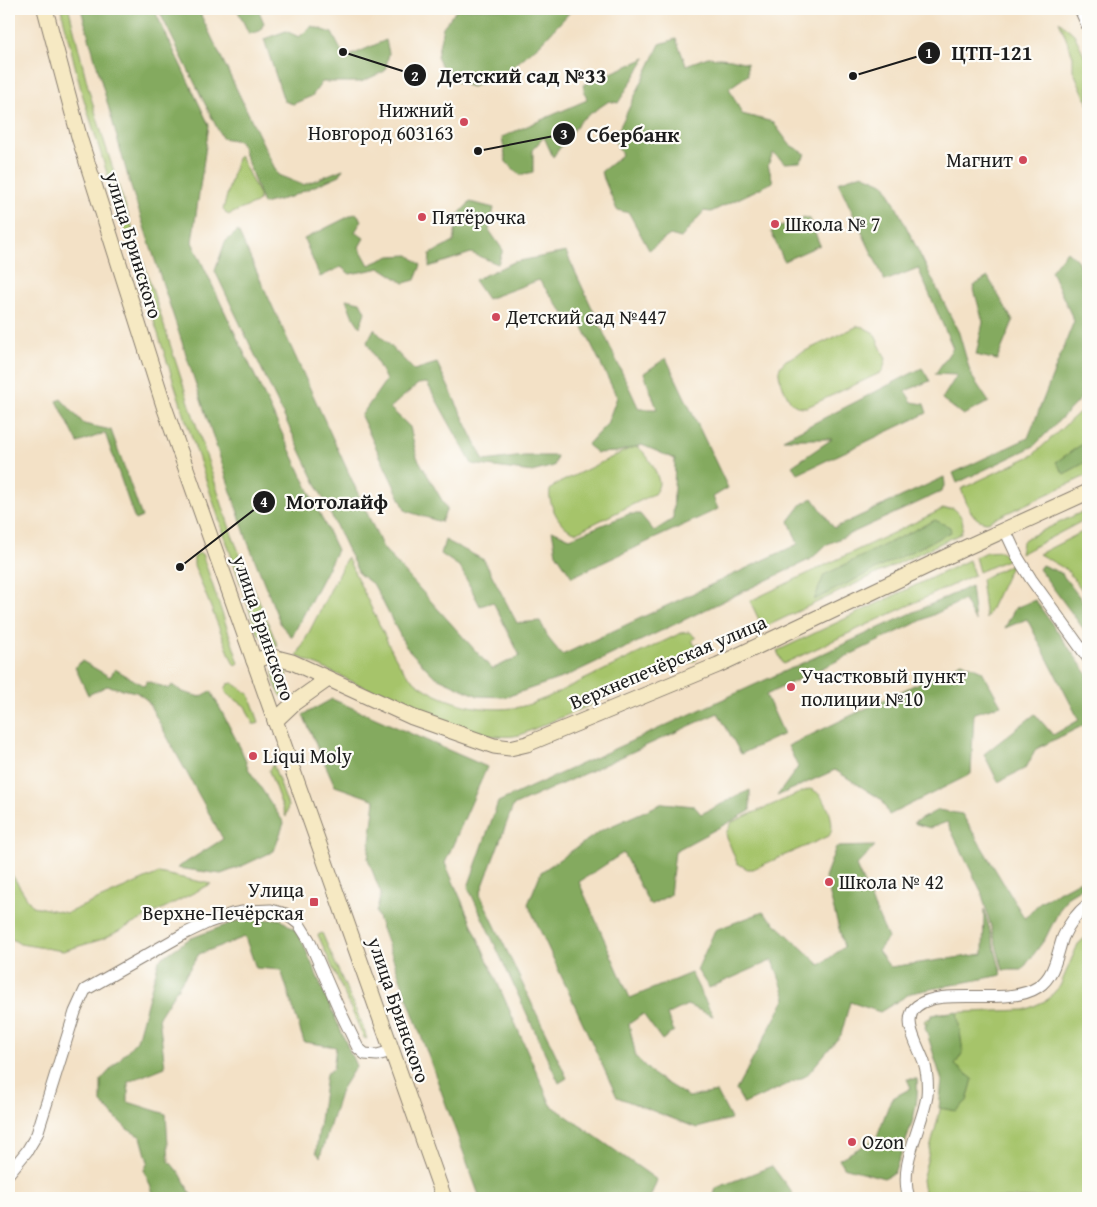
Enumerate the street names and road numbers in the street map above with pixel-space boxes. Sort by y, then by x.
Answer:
street label: улица Бринского [98,167,171,322]
street label: улица Бринского [226,550,303,705]
street label: Верхнепечёрская улица [565,607,771,716]
street label: улица Бринского [361,932,438,1087]

